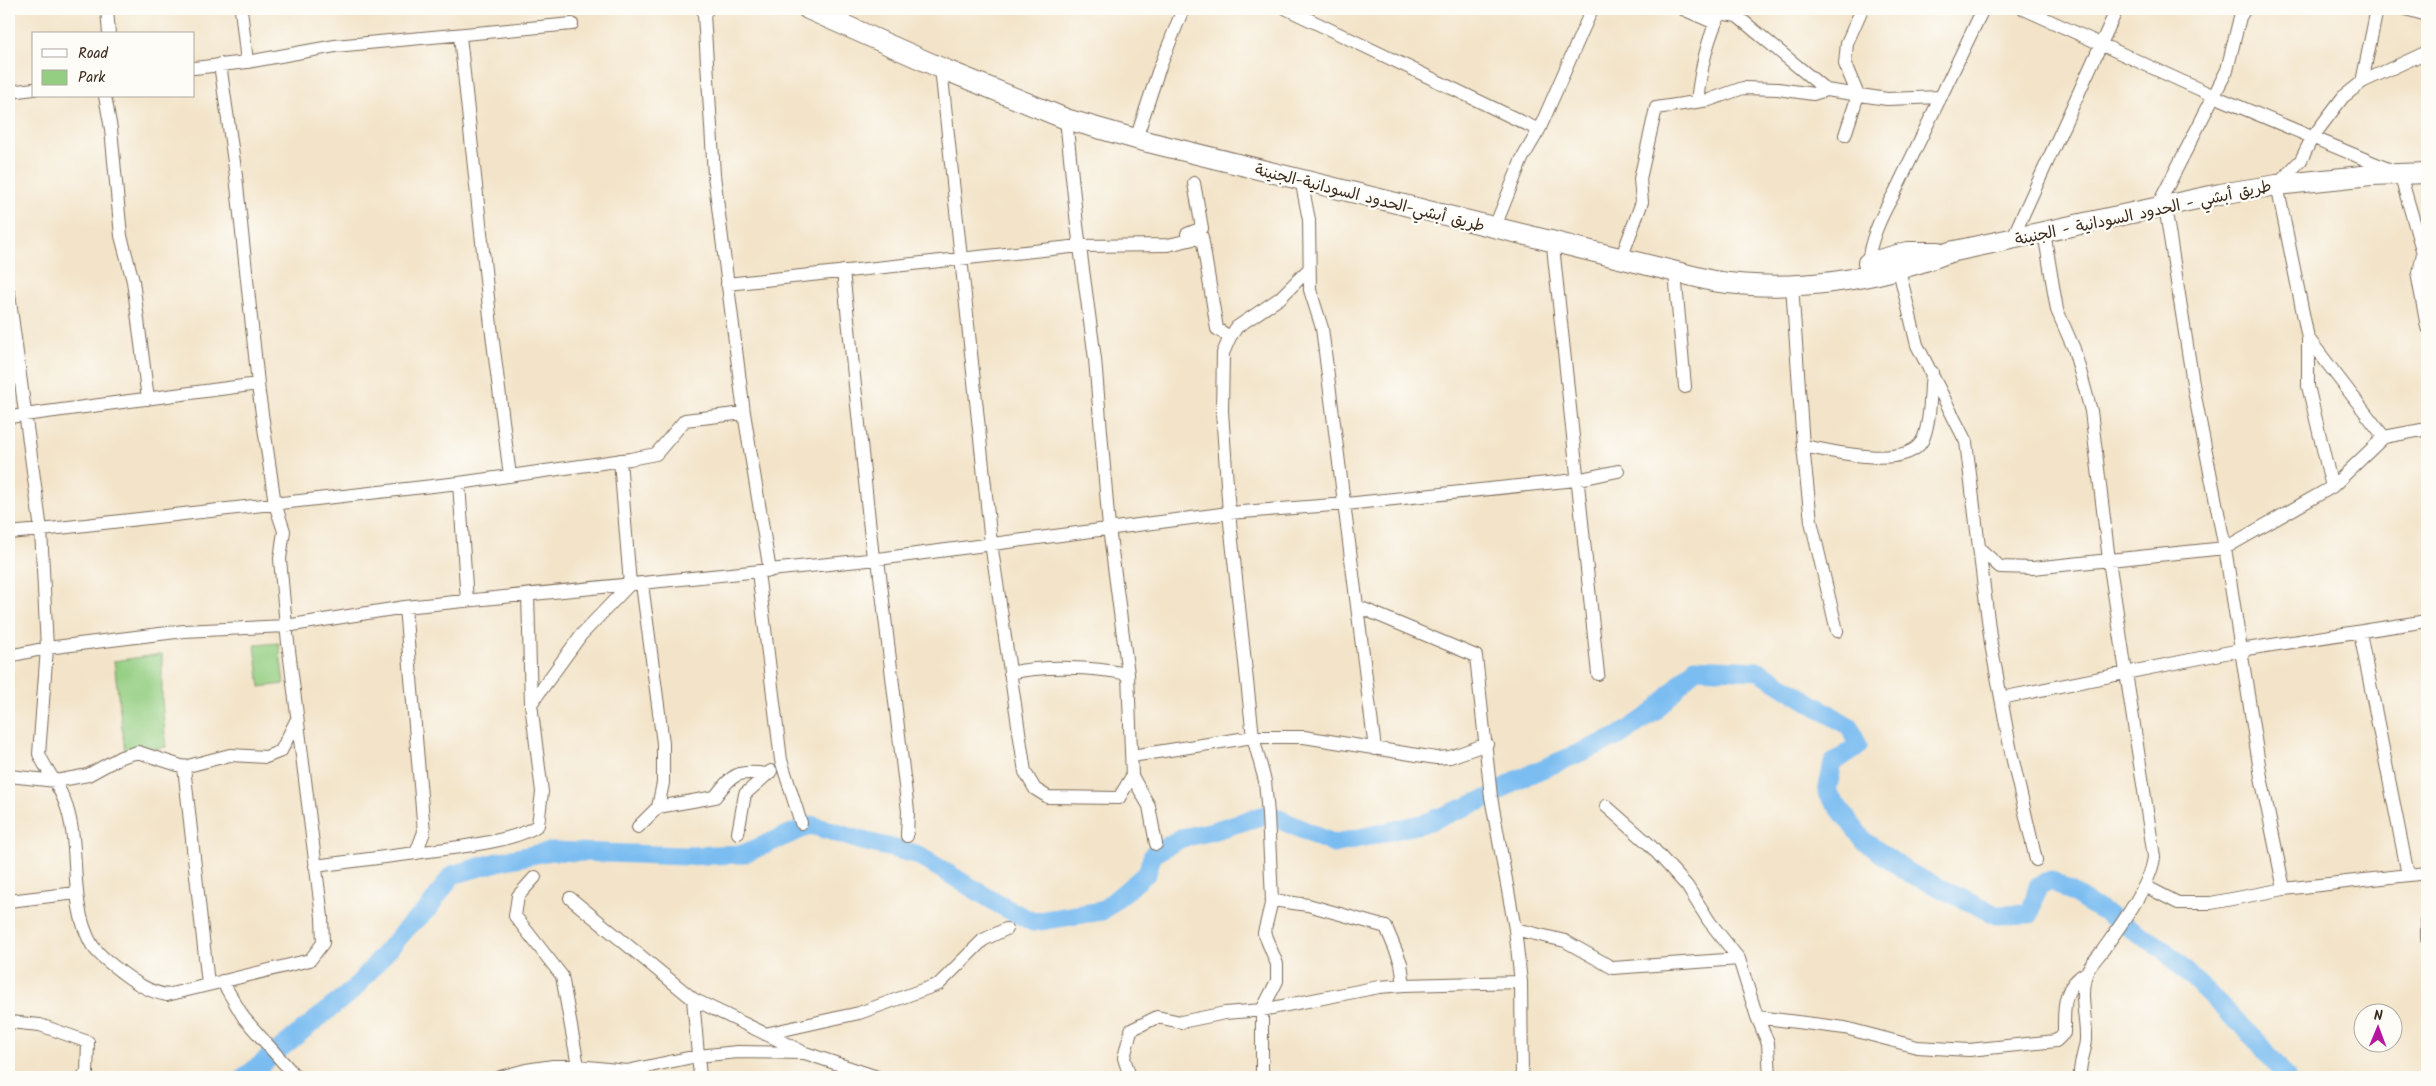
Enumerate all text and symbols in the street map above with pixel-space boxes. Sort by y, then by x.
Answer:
legend [32,32,195,98]
text: Road [78,42,109,66]
text: Park [78,66,106,90]
street label: طريق أبشي-الحدود السودانية-الجنينة [1252,158,1487,240]
street label: طريق أبشي - الحدود السودانية - الجنينة [2013,174,2274,254]
north arrow [2354,1004,2404,1054]
text: N [2374,1005,2383,1027]

